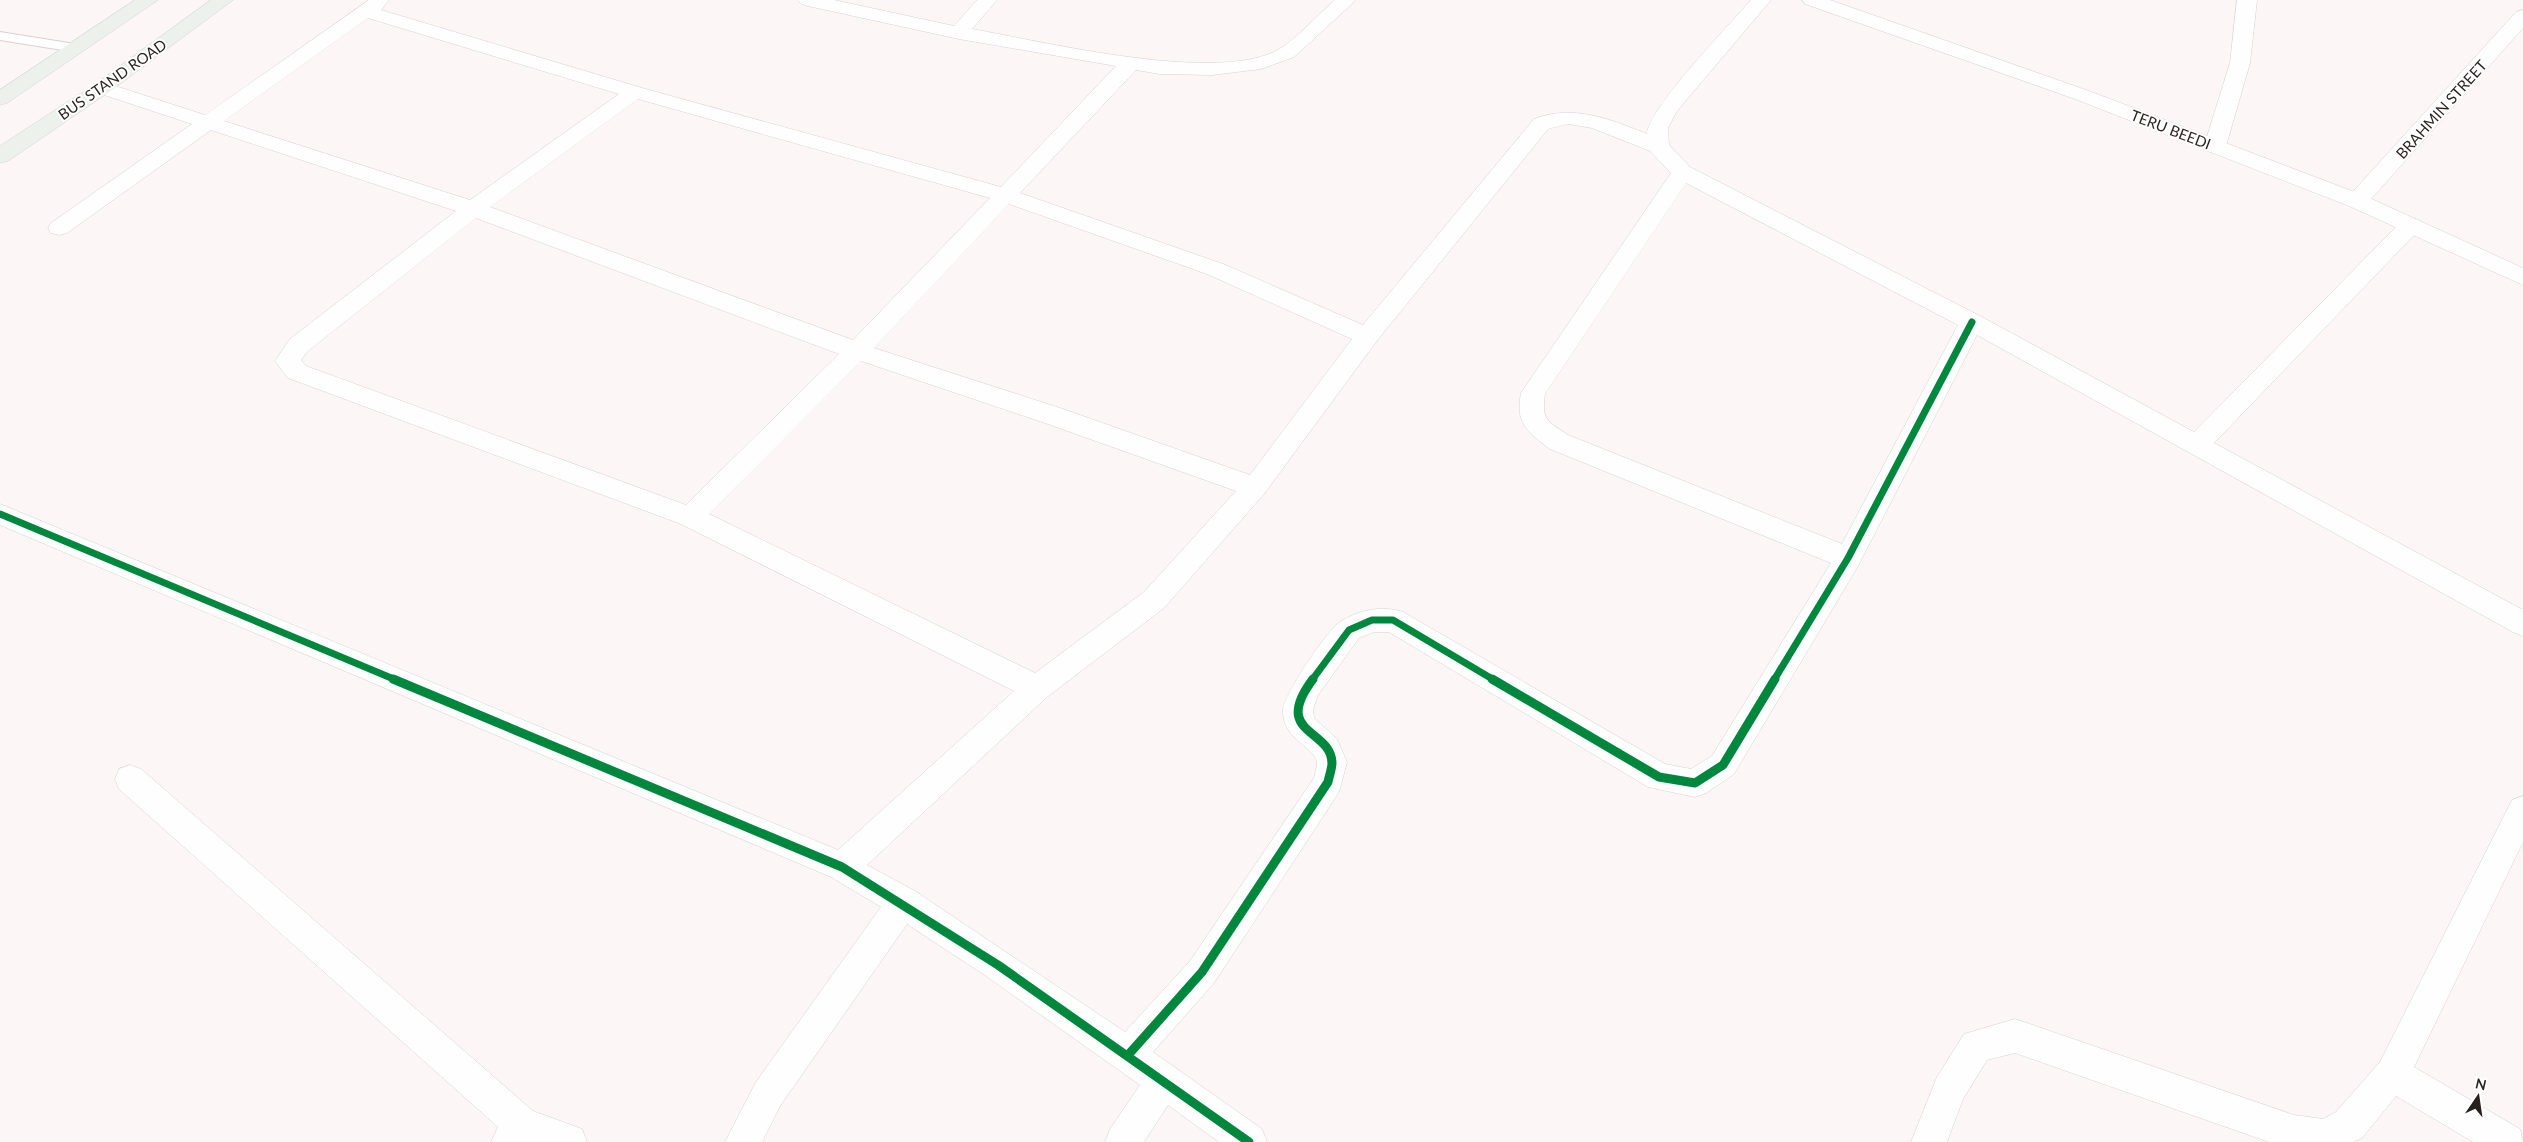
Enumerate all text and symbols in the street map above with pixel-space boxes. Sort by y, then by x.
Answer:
street label: BUS STAND ROAD [54,35,170,123]
street label: BRAHMIN STREET [2392,56,2490,162]
street label: TERU BEEDI [2128,105,2214,153]
north arrow [2453,1072,2503,1122]
text: N [2474,1074,2488,1093]

